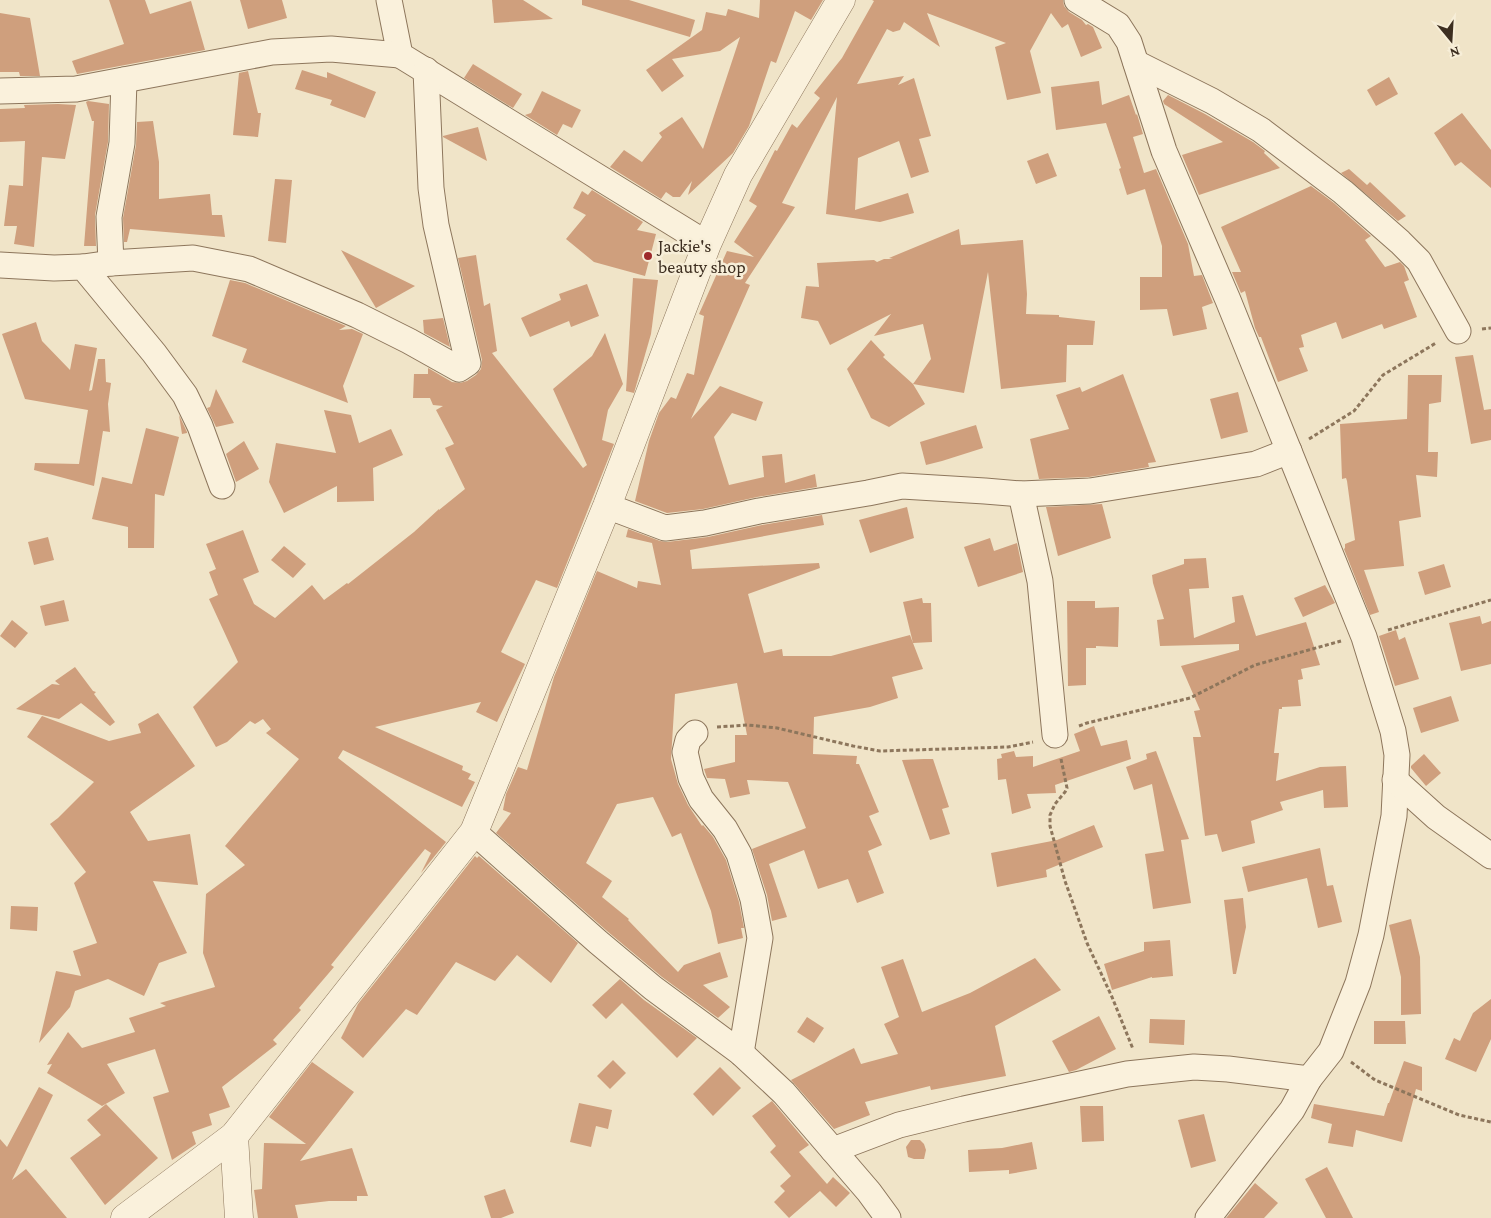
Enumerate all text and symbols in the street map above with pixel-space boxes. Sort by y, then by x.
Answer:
north arrow [1426,15,1476,65]
text: N [1448,43,1462,62]
place label: Jackie's beauty shop [656,236,746,277]
marker: Jackie's beauty shop [642,250,654,262]

